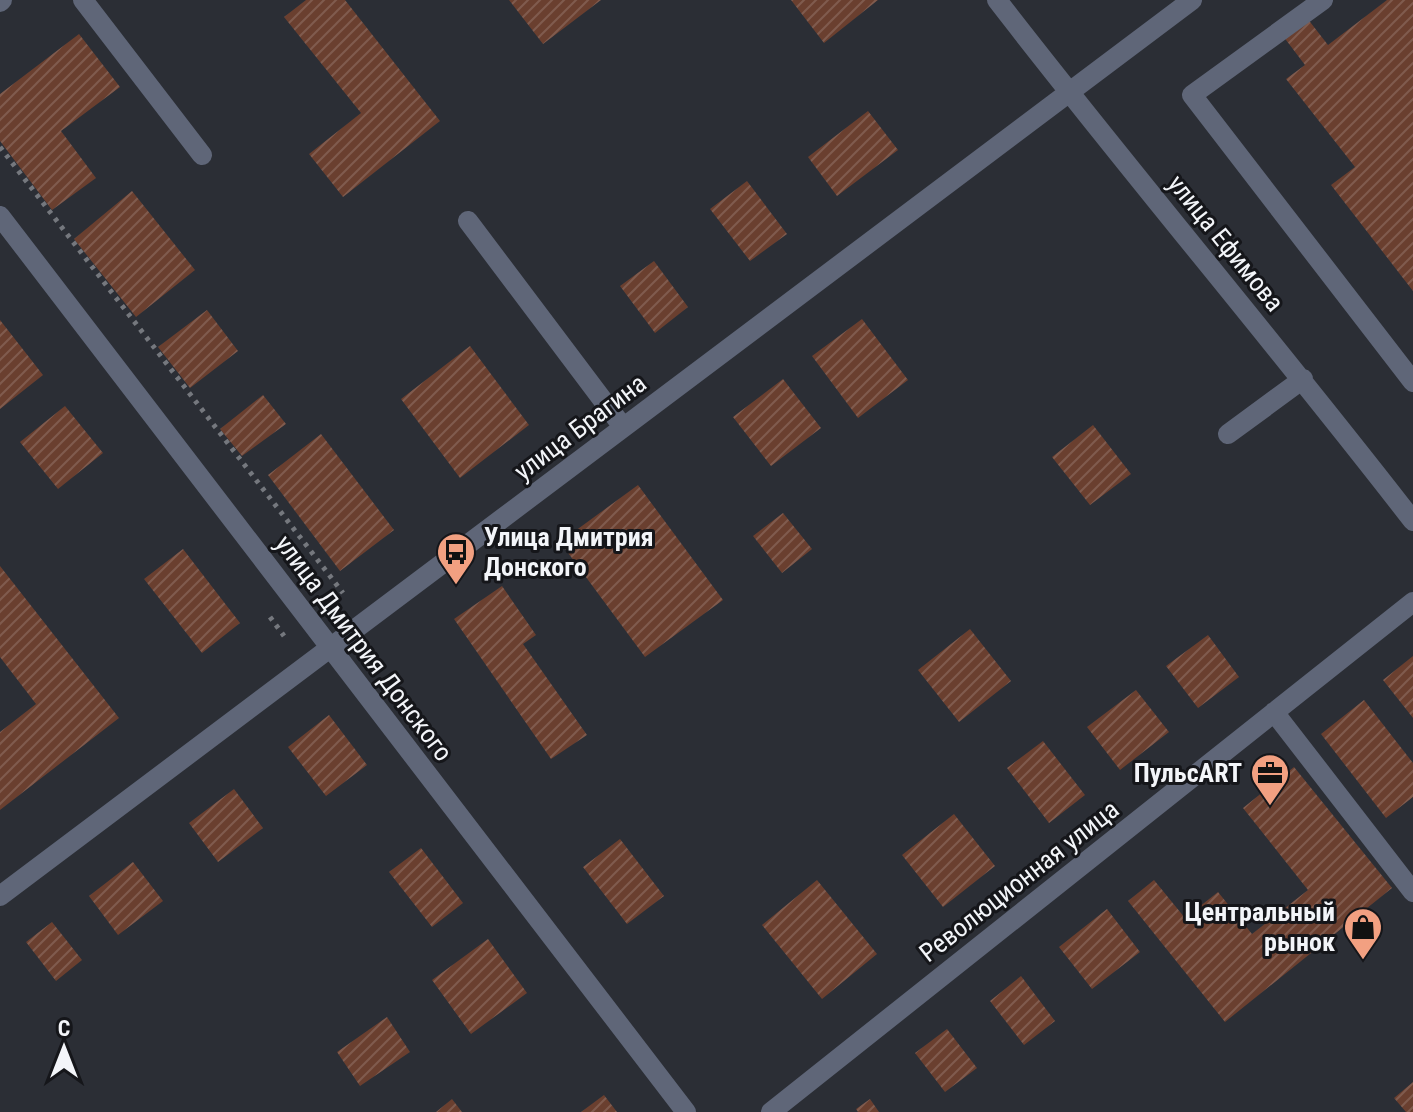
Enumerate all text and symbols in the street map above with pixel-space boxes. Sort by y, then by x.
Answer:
street label: улица Ефимова [1162,169,1290,317]
street label: улица Брагина [508,368,652,486]
place label: Улица Дмитрия Донского [484,522,654,582]
street label: улица Дмитрия Донского [269,529,459,767]
bus stop icon: Улица Дмитрия Донского [435,531,477,586]
office icon: ПульсART [1249,752,1291,807]
place label: ПульсART [1134,758,1242,788]
street label: Революционная улица [914,794,1124,968]
place label: Центральный рынок [1184,897,1335,957]
shop icon: Центральный рынок [1342,906,1384,961]
north arrow [24,1008,104,1088]
text: С [58,1016,70,1041]

